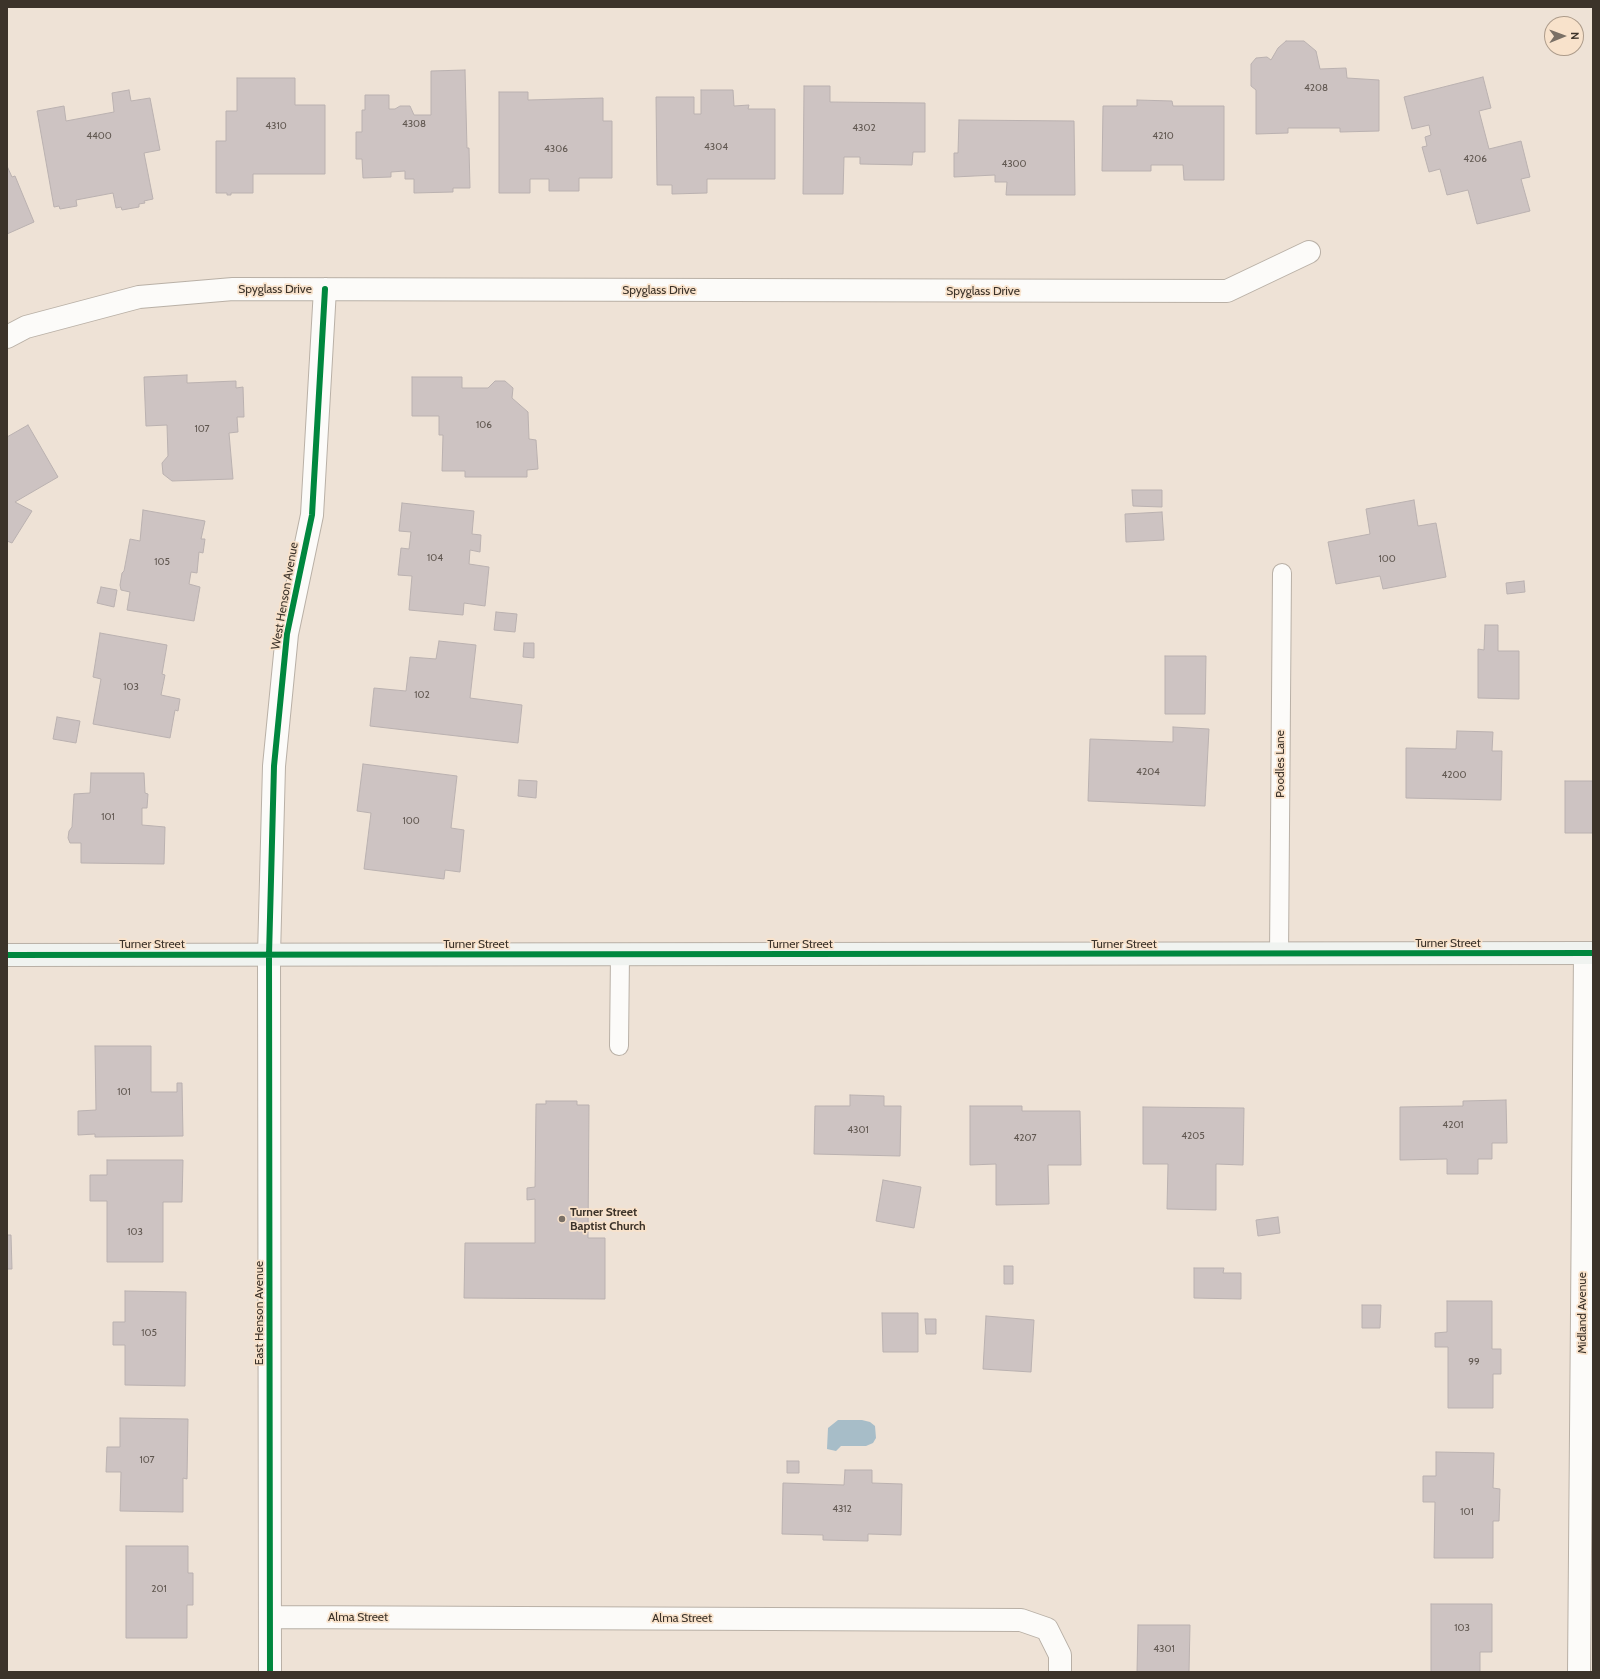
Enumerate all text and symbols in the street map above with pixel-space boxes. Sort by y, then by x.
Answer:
north arrow [1544,16,1584,56]
text: N [1568,32,1582,40]
house number: 4208 [1304,82,1328,94]
house number: 4308 [402,118,426,130]
house number: 4310 [265,120,287,132]
house number: 4302 [852,122,876,134]
house number: 4400 [86,130,112,142]
house number: 4210 [1152,130,1174,142]
house number: 4304 [704,141,728,153]
house number: 4306 [544,143,568,155]
house number: 4206 [1463,153,1487,165]
house number: 4300 [1001,158,1027,170]
street label: Spyglass Drive [238,282,312,296]
street label: Spyglass Drive [622,283,696,297]
street label: Spyglass Drive [946,284,1020,298]
house number: 106 [476,419,492,431]
house number: 107 [194,423,210,435]
street label: West Henson Avenue [268,541,302,651]
house number: 104 [427,552,443,564]
house number: 100 [1378,553,1396,565]
house number: 105 [154,556,170,568]
house number: 103 [123,681,139,693]
house number: 102 [414,689,430,701]
street label: Poodles Lane [1273,730,1287,798]
house number: 4204 [1136,766,1160,778]
house number: 4200 [1442,769,1466,781]
house number: 101 [101,811,115,823]
house number: 100 [402,815,420,827]
street label: Turner Street [1415,936,1481,950]
street label: Turner Street [119,937,185,951]
street label: Turner Street [443,937,509,951]
street label: Turner Street [767,937,833,951]
street label: Turner Street [1091,937,1157,951]
house number: 101 [117,1086,131,1098]
house number: 4201 [1442,1119,1464,1131]
house number: 4301 [847,1124,869,1136]
house number: 4205 [1181,1130,1205,1142]
house number: 4207 [1014,1132,1036,1144]
place label: Turner Street Baptist Church [570,1205,646,1233]
marker: Turner Street Baptist Church [557,1214,567,1224]
house number: 103 [127,1226,143,1238]
street label: East Henson Avenue [252,1261,266,1365]
street label: Midland Avenue [1575,1272,1589,1354]
house number: 105 [141,1327,157,1339]
house number: 99 [1468,1356,1480,1368]
house number: 107 [139,1454,155,1466]
house number: 4312 [832,1503,852,1515]
house number: 101 [1460,1506,1474,1518]
house number: 201 [151,1583,167,1595]
street label: Alma Street [328,1610,388,1624]
street label: Alma Street [652,1611,712,1625]
house number: 103 [1454,1622,1470,1634]
house number: 4301 [1153,1643,1175,1655]

